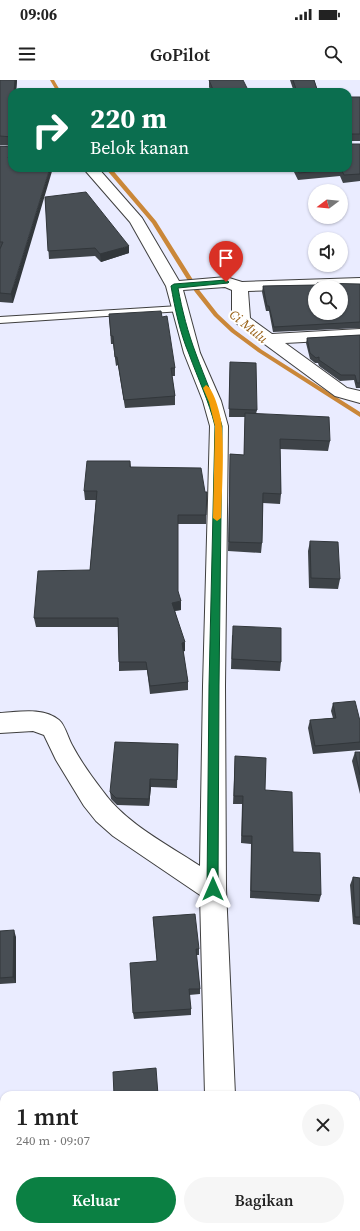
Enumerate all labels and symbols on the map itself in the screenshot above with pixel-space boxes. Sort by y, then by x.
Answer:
north arrow [308,184,348,224]
pin [209,241,243,282]
water label: Ci Mulu [226,306,272,347]
position arrow [192,868,234,910]

